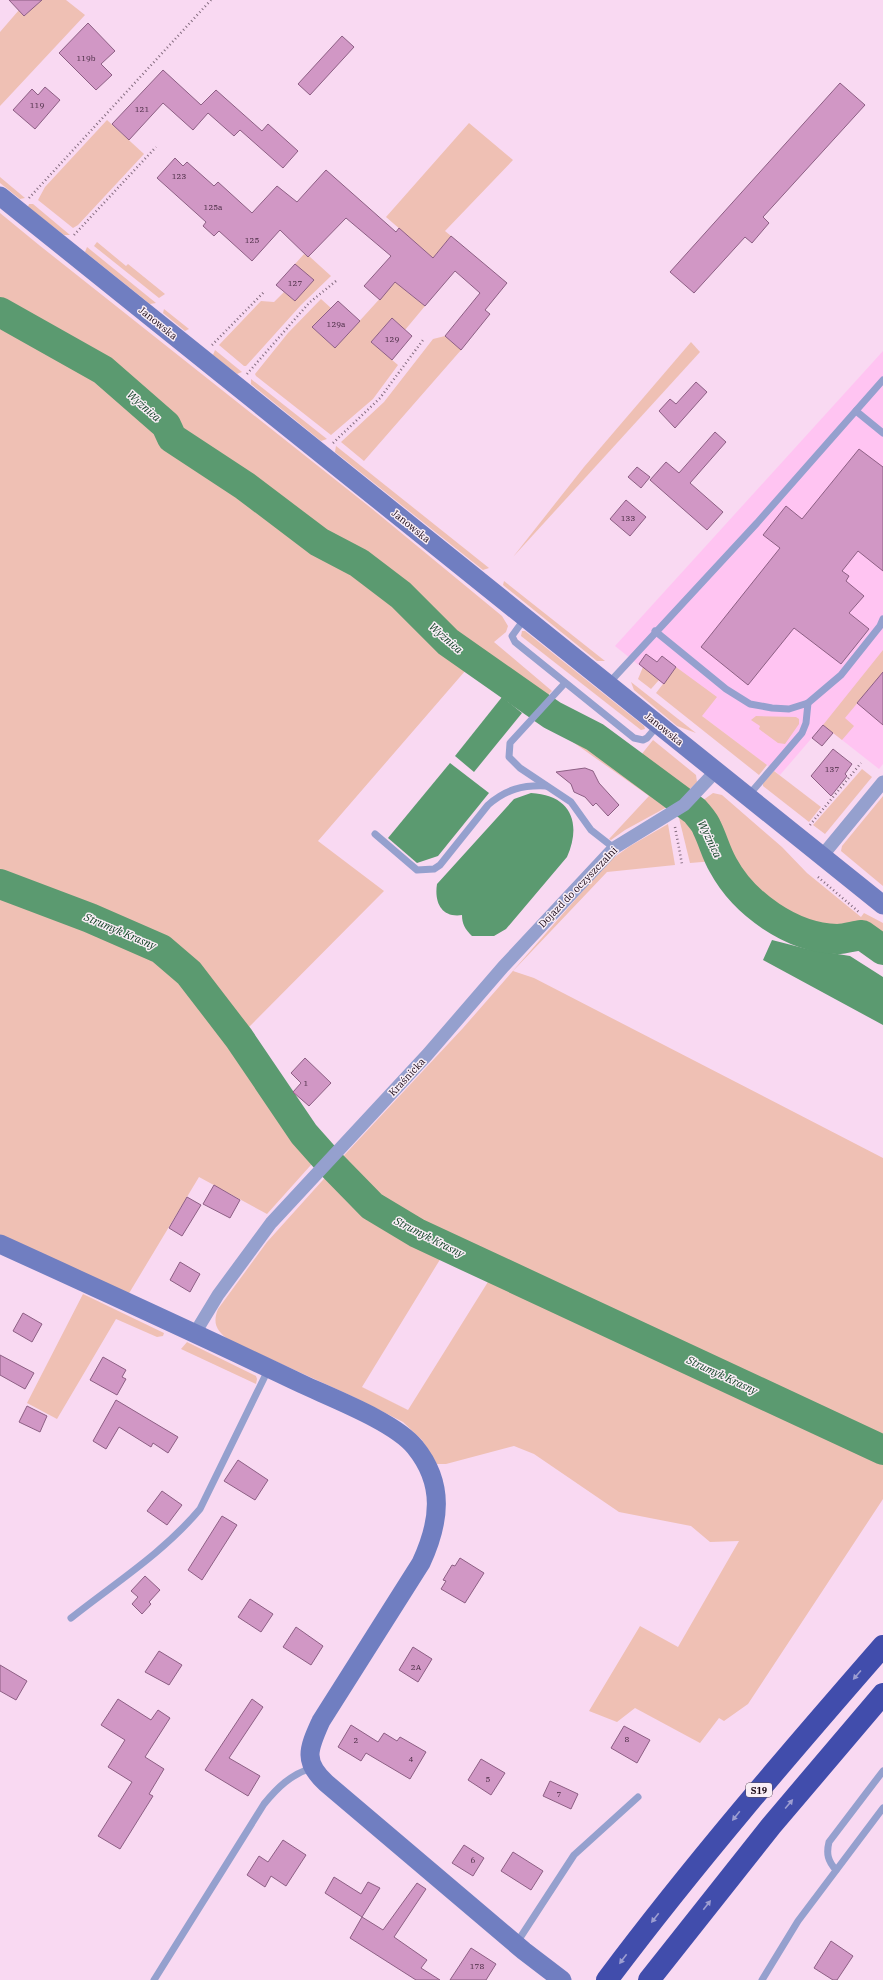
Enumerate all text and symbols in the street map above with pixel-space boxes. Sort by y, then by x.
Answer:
house number: 119b [76,53,96,63]
house number: 119 [30,100,44,110]
house number: 121 [135,104,149,114]
house number: 123 [172,171,186,181]
house number: 125a [204,202,223,212]
house number: 125 [245,235,259,245]
house number: 127 [288,278,302,288]
street label: Janowska [136,304,180,343]
house number: 129a [327,319,346,329]
house number: 129 [385,334,399,344]
water label: Wyżnica [124,388,164,424]
street label: Janowska [389,507,433,546]
house number: 133 [621,513,635,523]
water label: Wyżnica [426,620,466,656]
street label: Janowska [642,710,686,749]
house number: 137 [825,764,839,774]
water label: Wyżnica [695,818,725,860]
street label: Dojazd do oczyszczalni [536,844,620,930]
water label: Strumyk Krasny [81,909,159,953]
street label: Kraśnicka [386,1055,428,1099]
house number: 1 [304,1078,309,1088]
water label: Strumyk Krasny [391,1213,467,1261]
water label: Strumyk Krasny [684,1352,760,1398]
house number: 2A [411,1662,422,1672]
one-way arrow [853,1670,862,1680]
house number: 8 [625,1734,630,1744]
house number: 2 [354,1735,359,1745]
house number: 4 [409,1754,414,1764]
house number: 5 [486,1774,491,1784]
road number: S19 [746,1783,772,1797]
house number: 7 [557,1789,562,1799]
one-way arrow [785,1799,794,1809]
one-way arrow [732,1811,741,1822]
house number: 6 [471,1855,476,1865]
one-way arrow [703,1899,712,1910]
one-way arrow [650,1912,659,1923]
one-way arrow [619,1954,627,1964]
house number: 178 [470,1961,484,1971]

